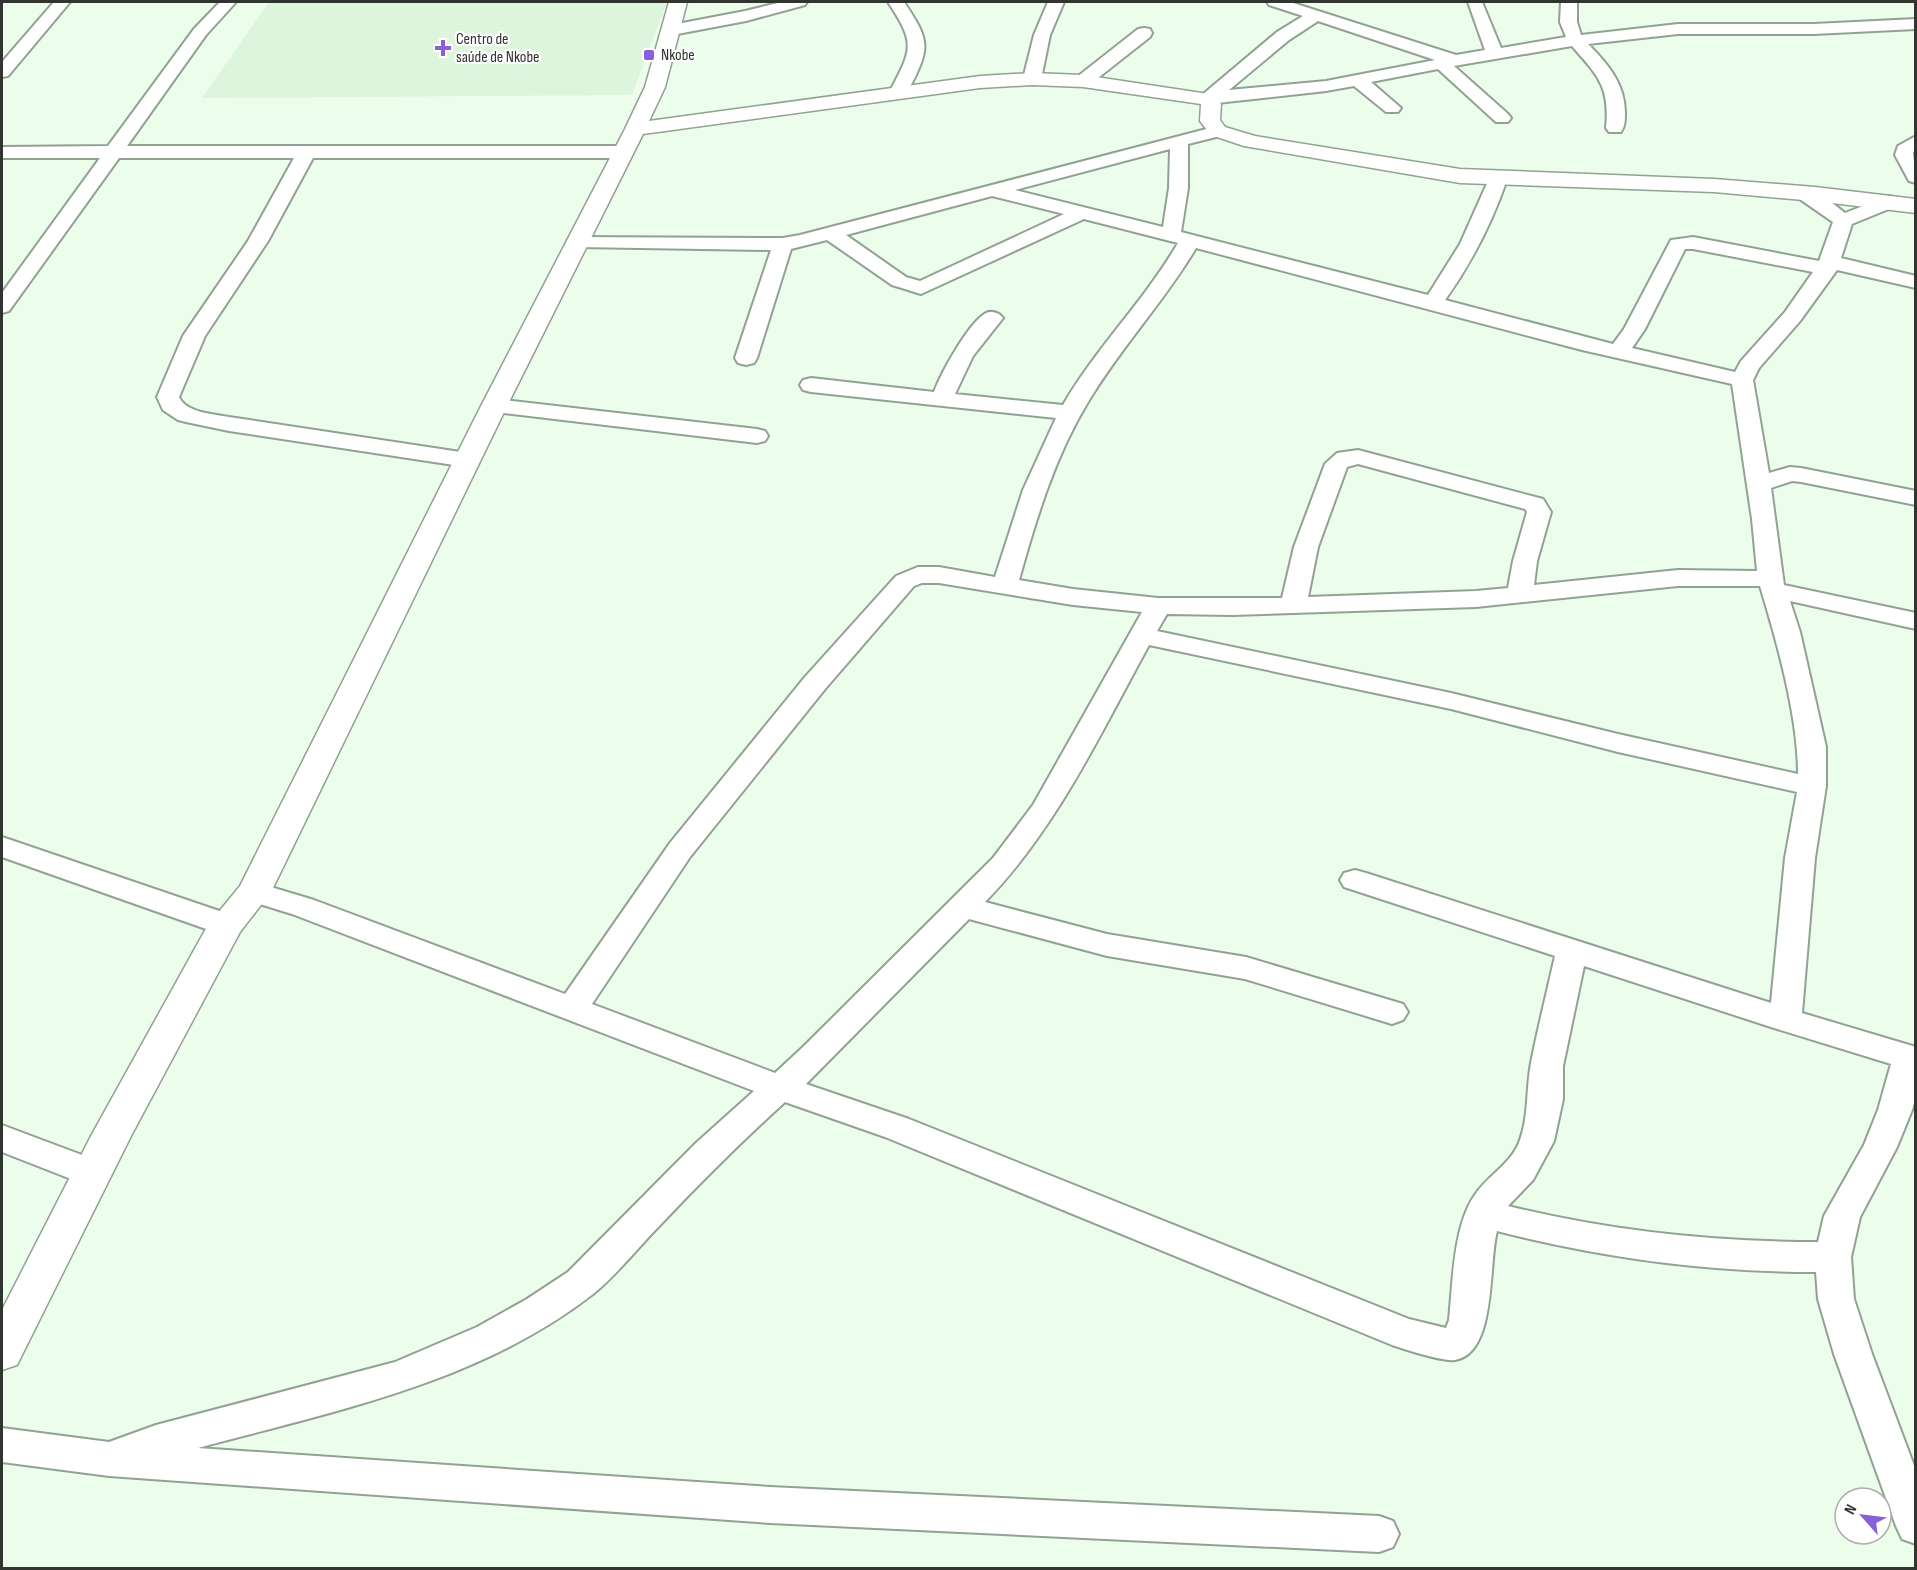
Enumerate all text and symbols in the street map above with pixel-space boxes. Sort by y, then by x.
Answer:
place label: Centro de saúde de Nkobe [456,30,540,67]
marker: Centro de saúde de Nkobe [434,39,452,57]
place label: Nkobe [661,46,695,65]
marker: Nkobe [642,48,656,62]
north arrow [1833,1486,1893,1546]
text: N [1841,1501,1861,1518]

